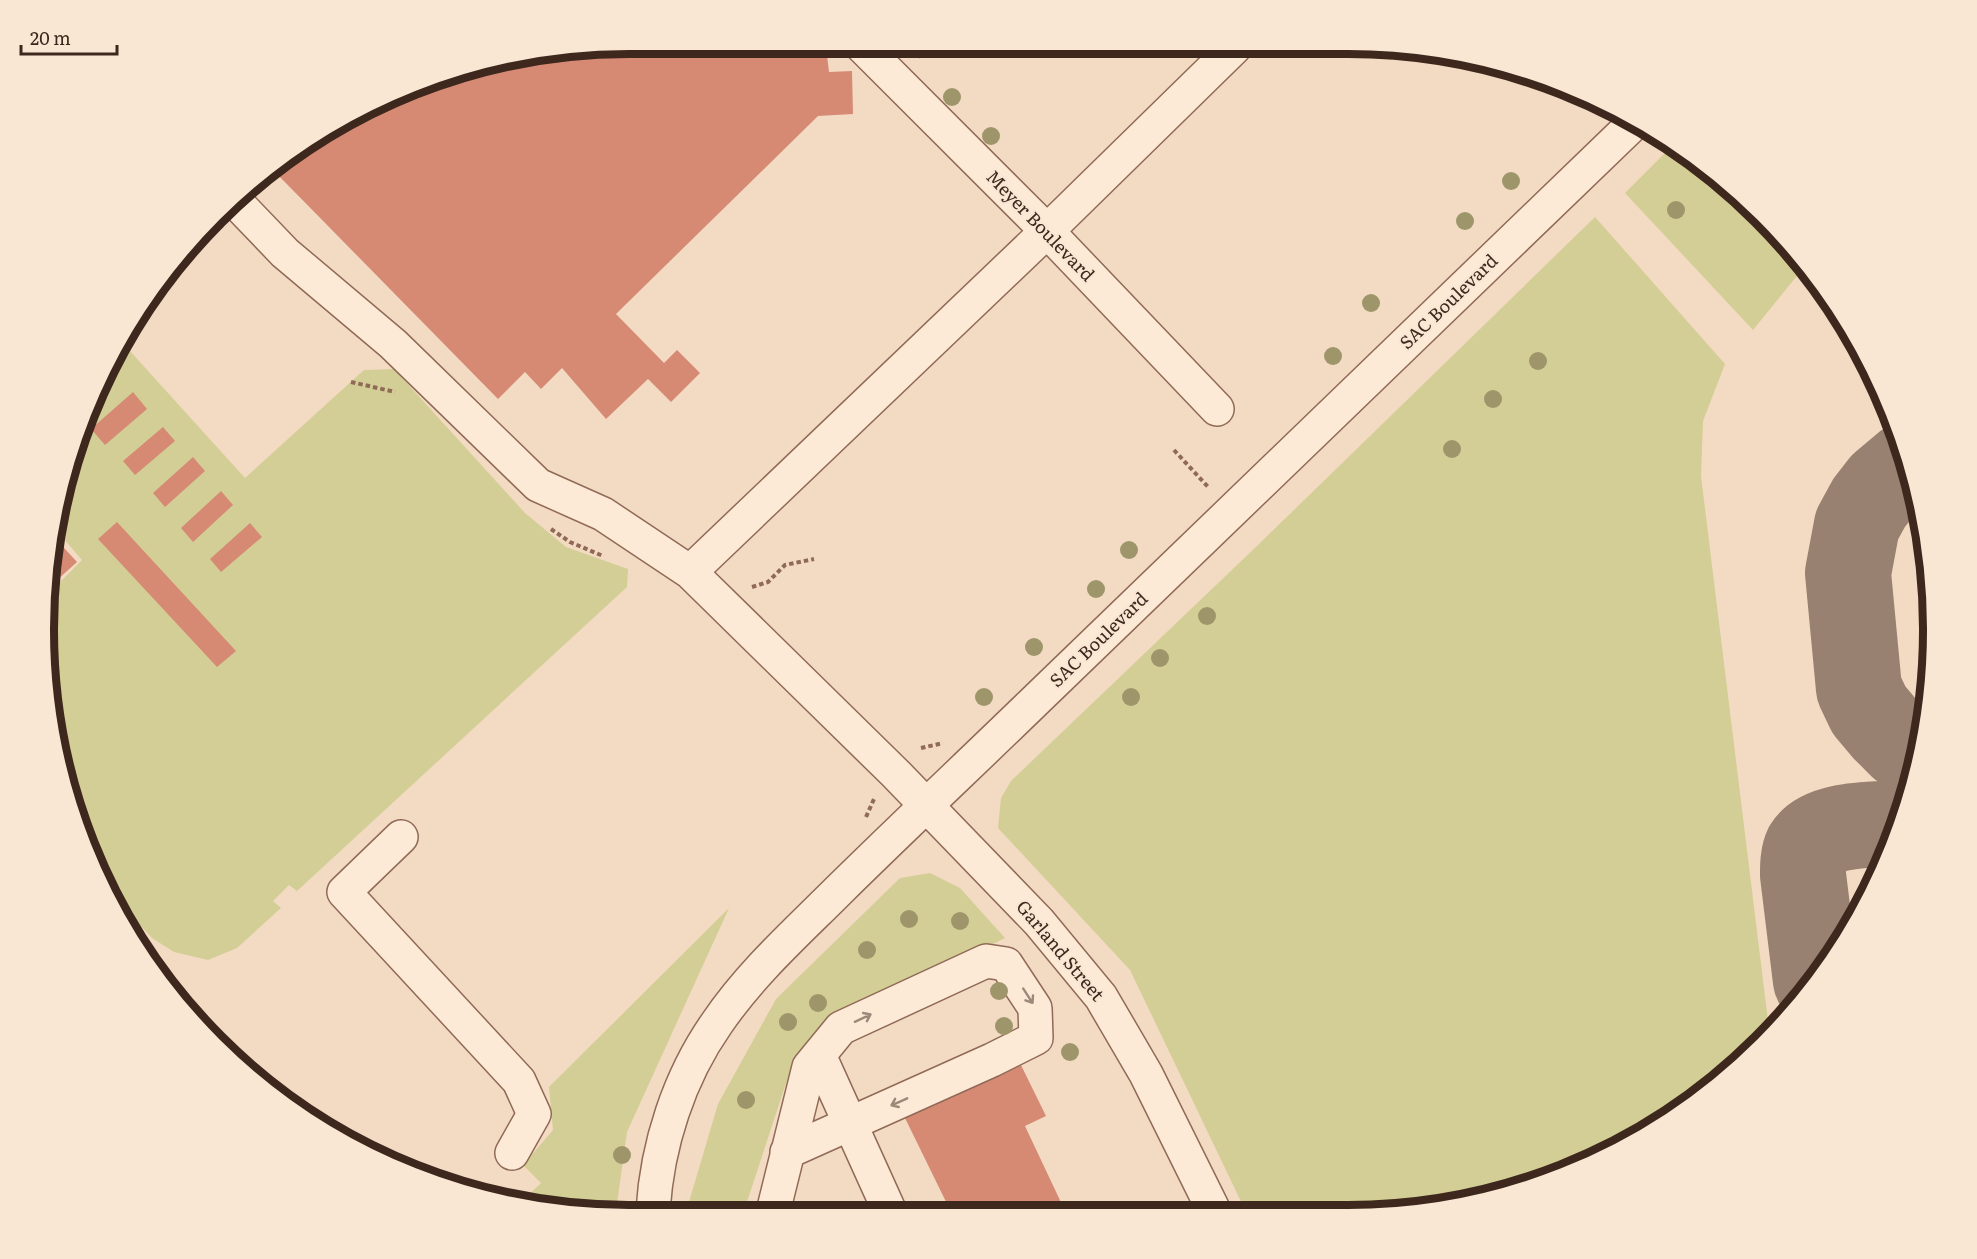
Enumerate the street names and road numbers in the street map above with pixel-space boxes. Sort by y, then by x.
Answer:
street label: Meyer Boulevard [981,163,1101,287]
street label: SAC Boulevard [1393,247,1503,355]
street label: SAC Boulevard [1043,585,1153,693]
street label: Garland Street [1011,894,1112,1007]

